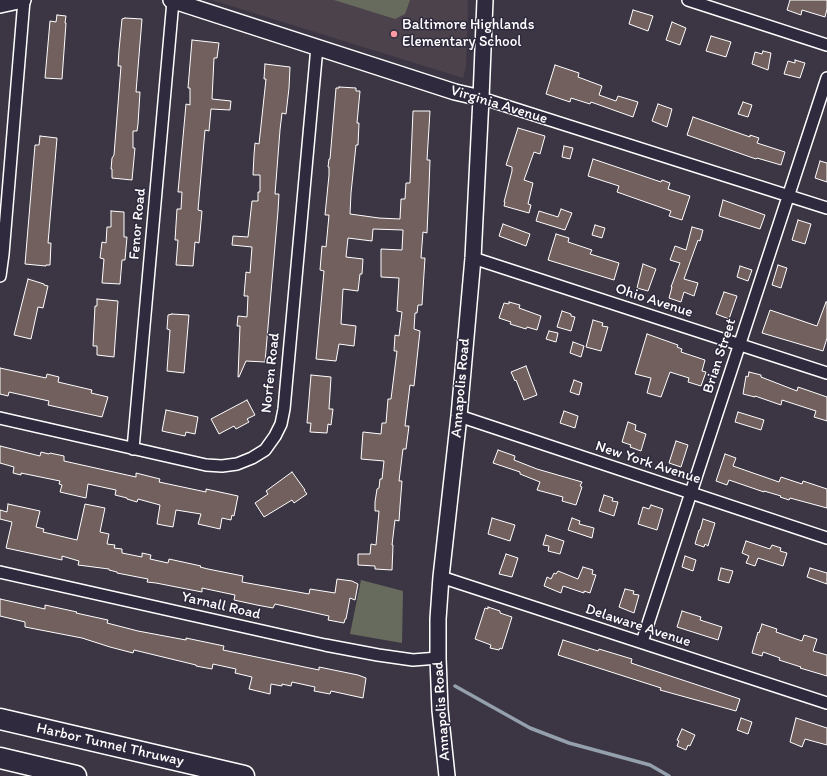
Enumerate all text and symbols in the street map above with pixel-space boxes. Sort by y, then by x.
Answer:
place label: Baltimore Highlands Elementary School [402,16,534,51]
marker: Baltimore Highlands Elementary School [389,29,399,39]
street label: Virginia Avenue [448,82,550,128]
street label: Fenor Road [126,187,150,261]
street label: Ohio Avenue [613,280,695,322]
street label: Brian Street [699,316,741,396]
street label: Norfen Road [258,332,284,414]
street label: Annapolis Road [448,337,474,439]
street label: New York Avenue [593,437,703,489]
street label: Yarnall Road [180,588,262,624]
street label: Delaware Avenue [583,600,693,652]
street label: Annapolis Road [430,661,454,761]
street label: Harbor Tunnel Thruway [35,719,185,771]

